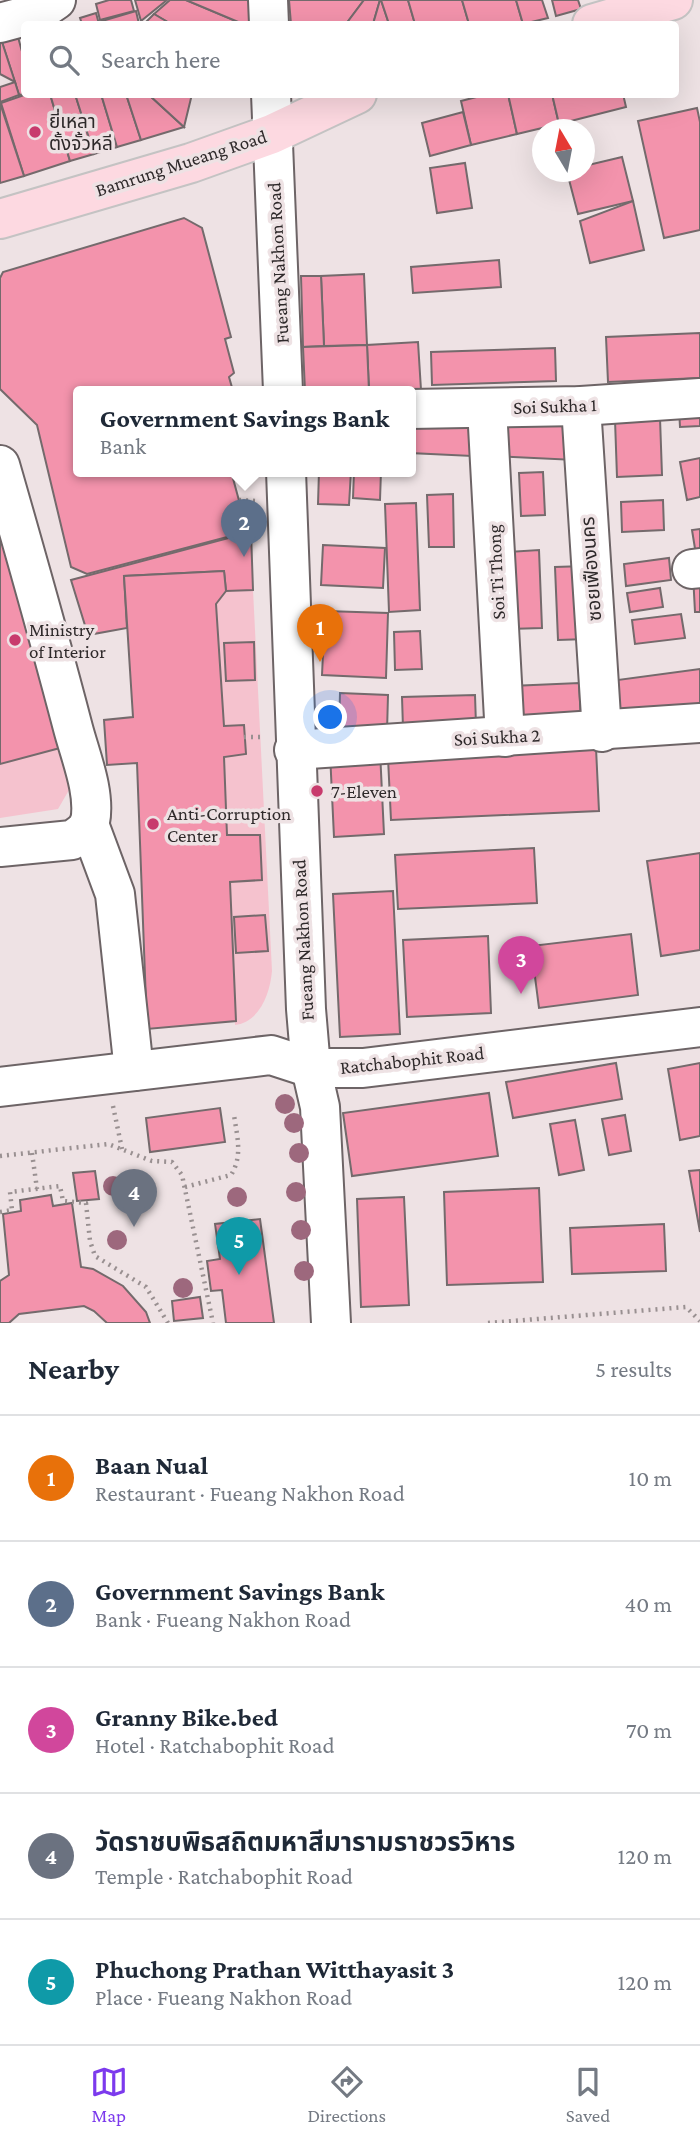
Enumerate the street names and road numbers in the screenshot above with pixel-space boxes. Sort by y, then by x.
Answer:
street label: Bamrung Mueang Road [93,125,269,201]
street label: Fueang Nakhon Road [263,182,293,344]
street label: Soi Sukha 1 [513,394,597,418]
street label: ซอยเฟืองนคร [577,516,605,622]
street label: Soi Ti Thong [483,524,509,620]
street label: Soi Sukha 2 [453,724,541,750]
street label: Fueang Nakhon Road [288,859,318,1021]
street label: Ratchabophit Road [339,1042,485,1078]

